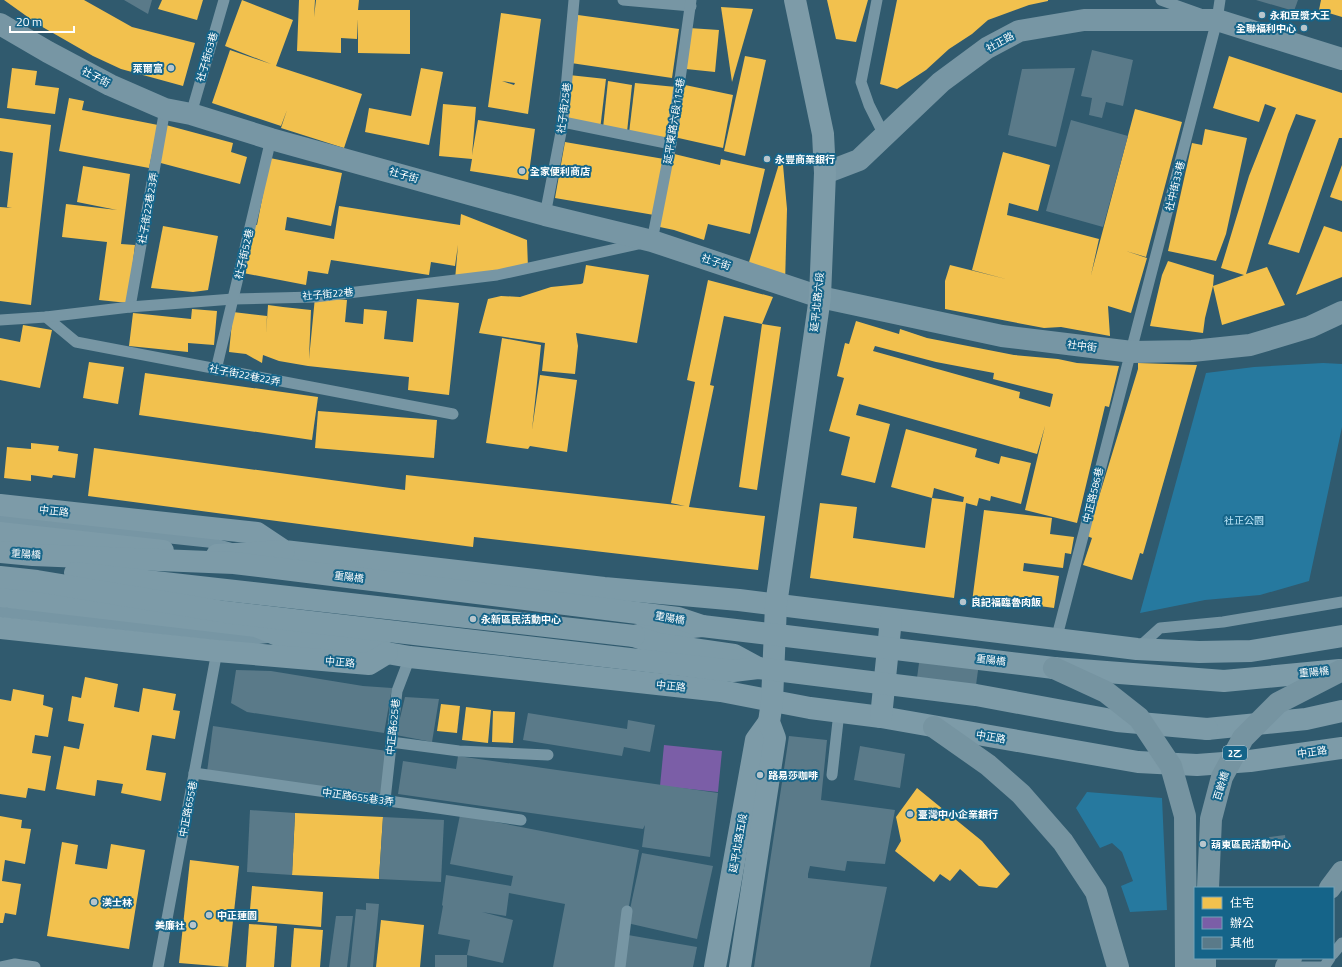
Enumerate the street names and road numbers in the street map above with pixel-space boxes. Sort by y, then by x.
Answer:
street label: 社正路 [983,28,1017,56]
street label: 社子街63巷 [193,30,221,84]
street label: 社子街 [79,64,113,90]
street label: 延平東路六段115巷 [660,77,688,165]
street label: 社子街25巷 [553,82,575,134]
street label: 社中街33巷 [1162,159,1188,213]
street label: 社子街 [388,164,420,186]
street label: 社子街22巷23弄 [134,171,162,245]
street label: 社子街52巷 [231,227,257,281]
street label: 社子街 [699,250,733,274]
street label: 延平北路六段 [806,271,828,333]
street label: 社子街22巷 [302,284,354,304]
street label: 社中街 [1066,337,1098,355]
street label: 社子街22巷22弄 [208,361,282,389]
street label: 中正路586巷 [1079,466,1107,524]
street label: 中正路 [38,502,70,520]
street label: 重陽橋 [11,545,41,563]
street label: 重陽橋 [333,568,365,586]
street label: 重陽橋 [654,608,686,628]
street label: 重陽橋 [975,651,1007,669]
street label: 中正路 [324,653,356,671]
street label: 重陽橋 [1298,663,1330,681]
street label: 中正路 [655,677,687,695]
street label: 中正路625巷 [383,698,403,756]
street label: 中正路 [975,727,1007,747]
street label: 中正路 [1296,742,1328,762]
road number: 2乙 [1223,746,1247,760]
street label: 百齡橋 [1209,769,1233,803]
street label: 中正路655巷 [175,780,201,838]
street label: 中正路655巷3弄 [321,785,395,809]
street label: 延平北路五段 [725,812,751,874]

